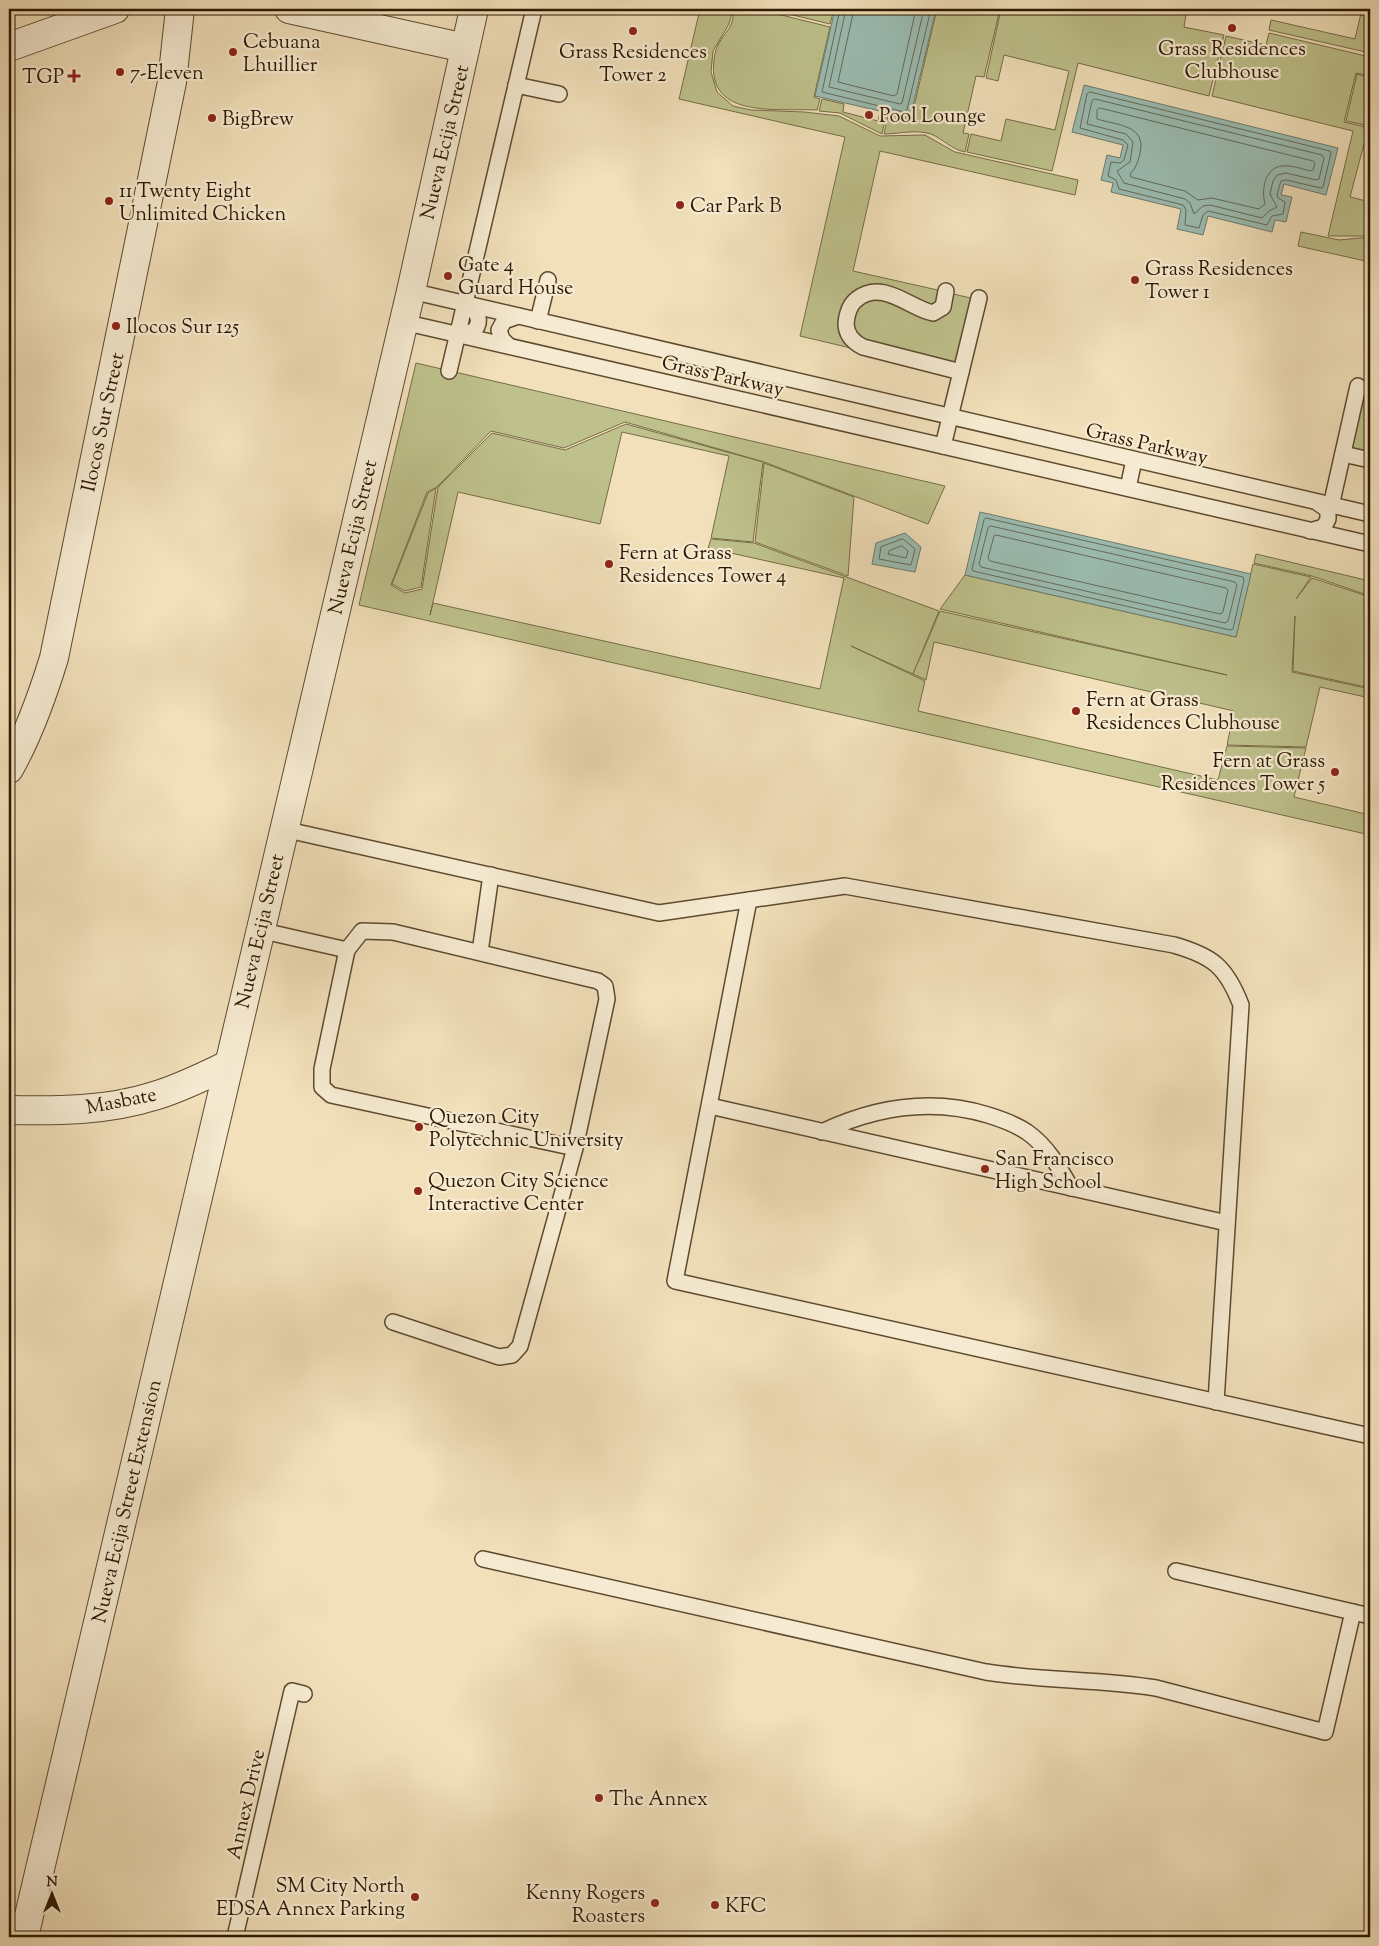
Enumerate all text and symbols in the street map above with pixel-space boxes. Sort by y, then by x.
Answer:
marker: Grass Residences Clubhouse [1226,22,1238,34]
marker: Grass Residences Tower 2 [627,25,639,37]
place label: Cebuana Lhuillier [243,29,320,81]
place label: Grass Residences Clubhouse [1158,36,1306,88]
place label: Grass Residences Tower 2 [559,39,707,91]
marker: Cebuana Lhuillier [227,46,239,58]
place label: 7-Eleven [130,60,204,89]
street label: Nueva Ecija Street [415,62,478,223]
place label: TGP [22,64,64,93]
marker: 7-Eleven [114,66,126,78]
marker: TGP [68,70,80,82]
place label: Pool Lounge [879,103,986,132]
place label: BigBrew [222,106,294,135]
marker: Pool Lounge [863,109,875,121]
marker: BigBrew [206,112,218,124]
place label: 11 Twenty Eight Unlimited Chicken [119,178,286,230]
place label: Car Park B [690,193,782,222]
marker: 11 Twenty Eight Unlimited Chicken [103,195,115,207]
marker: Car Park B [674,199,686,211]
place label: Gate 4 Guard House [458,252,573,304]
place label: Grass Residences Tower 1 [1145,256,1293,308]
marker: Gate 4 Guard House [442,270,454,282]
marker: Grass Residences Tower 1 [1129,274,1141,286]
place label: Ilocos Sur 125 [126,314,239,343]
marker: Ilocos Sur 125 [110,320,122,332]
street label: Grass Parkway [658,349,787,406]
street label: Ilocos Sur Street [76,350,133,495]
street label: Grass Parkway [1082,417,1211,474]
street label: Nueva Ecija Street [323,457,386,618]
place label: Fern at Grass Residences Tower 4 [619,540,786,592]
marker: Fern at Grass Residences Tower 4 [603,558,615,570]
place label: Fern at Grass Residences Clubhouse [1086,687,1280,739]
marker: Fern at Grass Residences Clubhouse [1070,705,1082,717]
place label: Fern at Grass Residences Tower 5 [1161,748,1325,800]
marker: Fern at Grass Residences Tower 5 [1329,766,1341,778]
street label: Nueva Ecija Street [230,851,293,1012]
street label: Masbate [84,1081,159,1123]
place label: Quezon City Polytechnic University [429,1104,624,1156]
marker: Quezon City Polytechnic University [413,1121,425,1133]
place label: San Francisco High School [995,1146,1114,1198]
marker: San Francisco High School [979,1163,991,1175]
place label: Quezon City Science Interactive Center [428,1168,609,1220]
marker: Quezon City Science Interactive Center [412,1185,424,1197]
street label: Nueva Ecija Street Extension [86,1377,171,1626]
street label: Annex Drive [221,1747,274,1862]
place label: The Annex [609,1786,708,1815]
marker: The Annex [593,1792,605,1804]
north arrow [28,1868,78,1918]
text: N [46,1873,58,1893]
place label: SM City North EDSA Annex Parking [216,1873,405,1925]
place label: Kenny Rogers Roasters [526,1880,645,1932]
marker: SM City North EDSA Annex Parking [409,1891,421,1903]
place label: KFC [725,1893,767,1922]
marker: Kenny Rogers Roasters [649,1897,661,1909]
marker: KFC [709,1899,721,1911]

